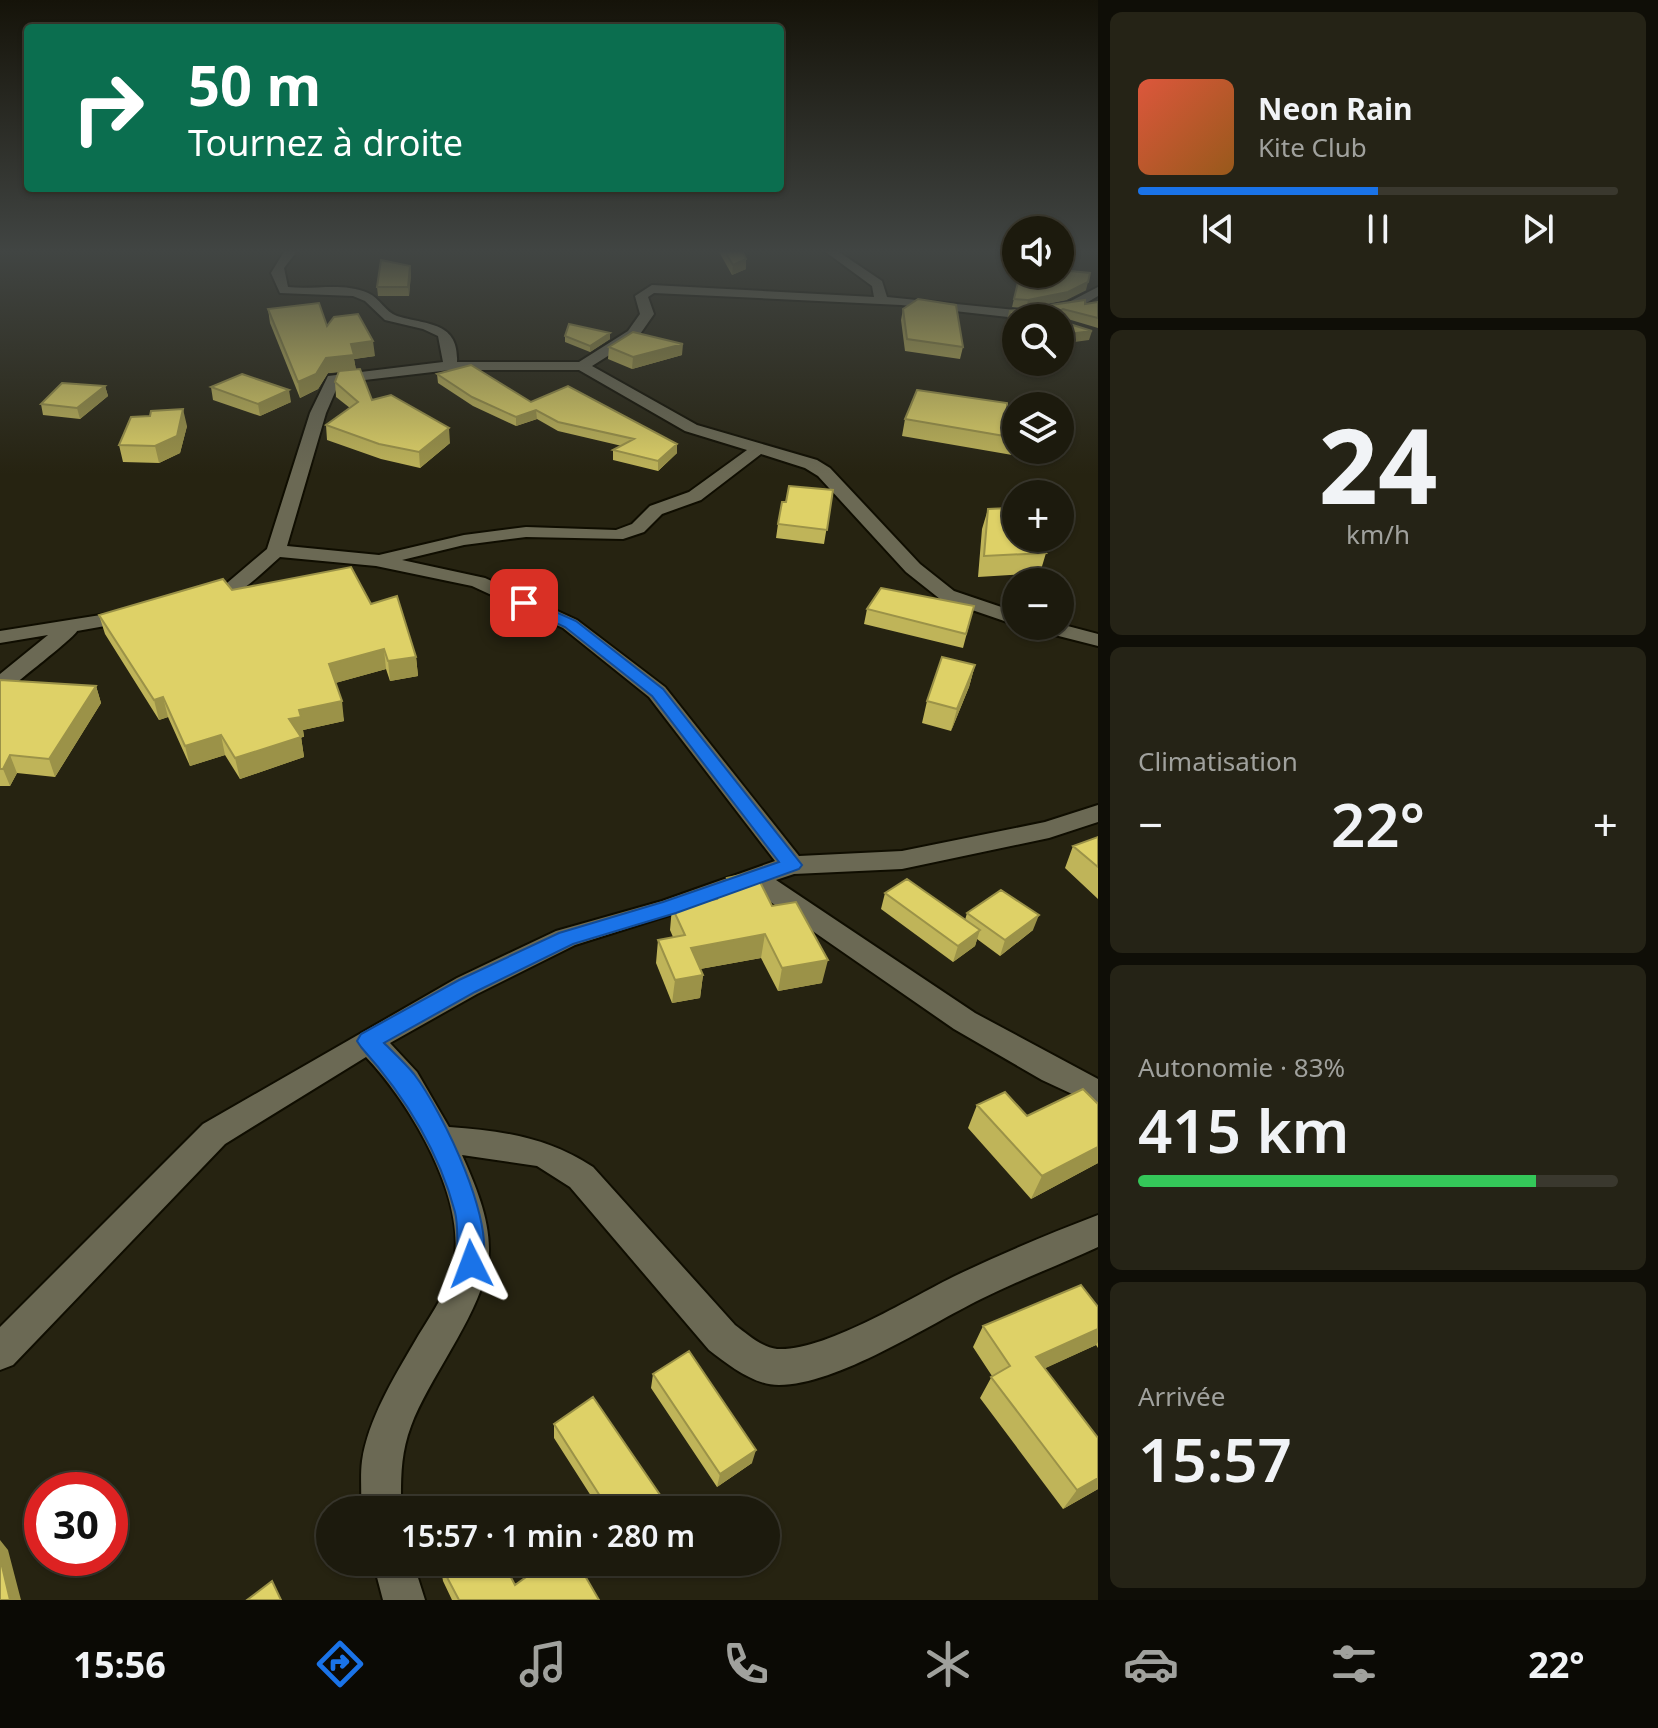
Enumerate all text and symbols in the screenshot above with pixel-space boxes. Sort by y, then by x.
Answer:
text: 50 m [188,46,321,122]
icon: right [56,56,160,160]
text: Neon Rain [1258,88,1412,129]
text: Tournez à droite [188,118,463,167]
text: Kite Club [1258,129,1367,165]
icon: previous [1196,207,1240,251]
icon: pause [1356,207,1400,251]
icon: next [1516,207,1560,251]
map controls [1002,216,1074,640]
button: sound [1002,216,1074,288]
button: search [1002,304,1074,376]
button: layers [1002,392,1074,464]
text: 24 [1319,393,1437,534]
button: + [1002,480,1074,552]
text: km/h [1346,516,1410,552]
button: − [1002,568,1074,640]
pin [490,569,558,637]
icon: arrive [502,581,546,625]
text: Climatisation [1138,743,1298,779]
text: 22° [1331,783,1425,865]
text: − [1138,794,1163,854]
text: + [1593,794,1618,854]
text: Autonomie · 83% [1138,1049,1345,1085]
text: 415 km [1138,1089,1349,1171]
position arrow [429,1222,513,1306]
text: Arrivée [1138,1378,1225,1414]
text: 15:57 [1138,1418,1292,1500]
speed limit sign: 30 [24,1472,128,1576]
text: 15:57 · 1 min · 280 m [401,1515,695,1556]
icon: directions [312,1636,368,1692]
icon: music [515,1636,571,1692]
icon: phone [718,1636,774,1692]
icon: climate [920,1636,976,1692]
icon: car [1123,1636,1179,1692]
icon: filters [1326,1636,1382,1692]
text: 15:56 [73,1640,166,1689]
text: 22° [1528,1640,1585,1689]

